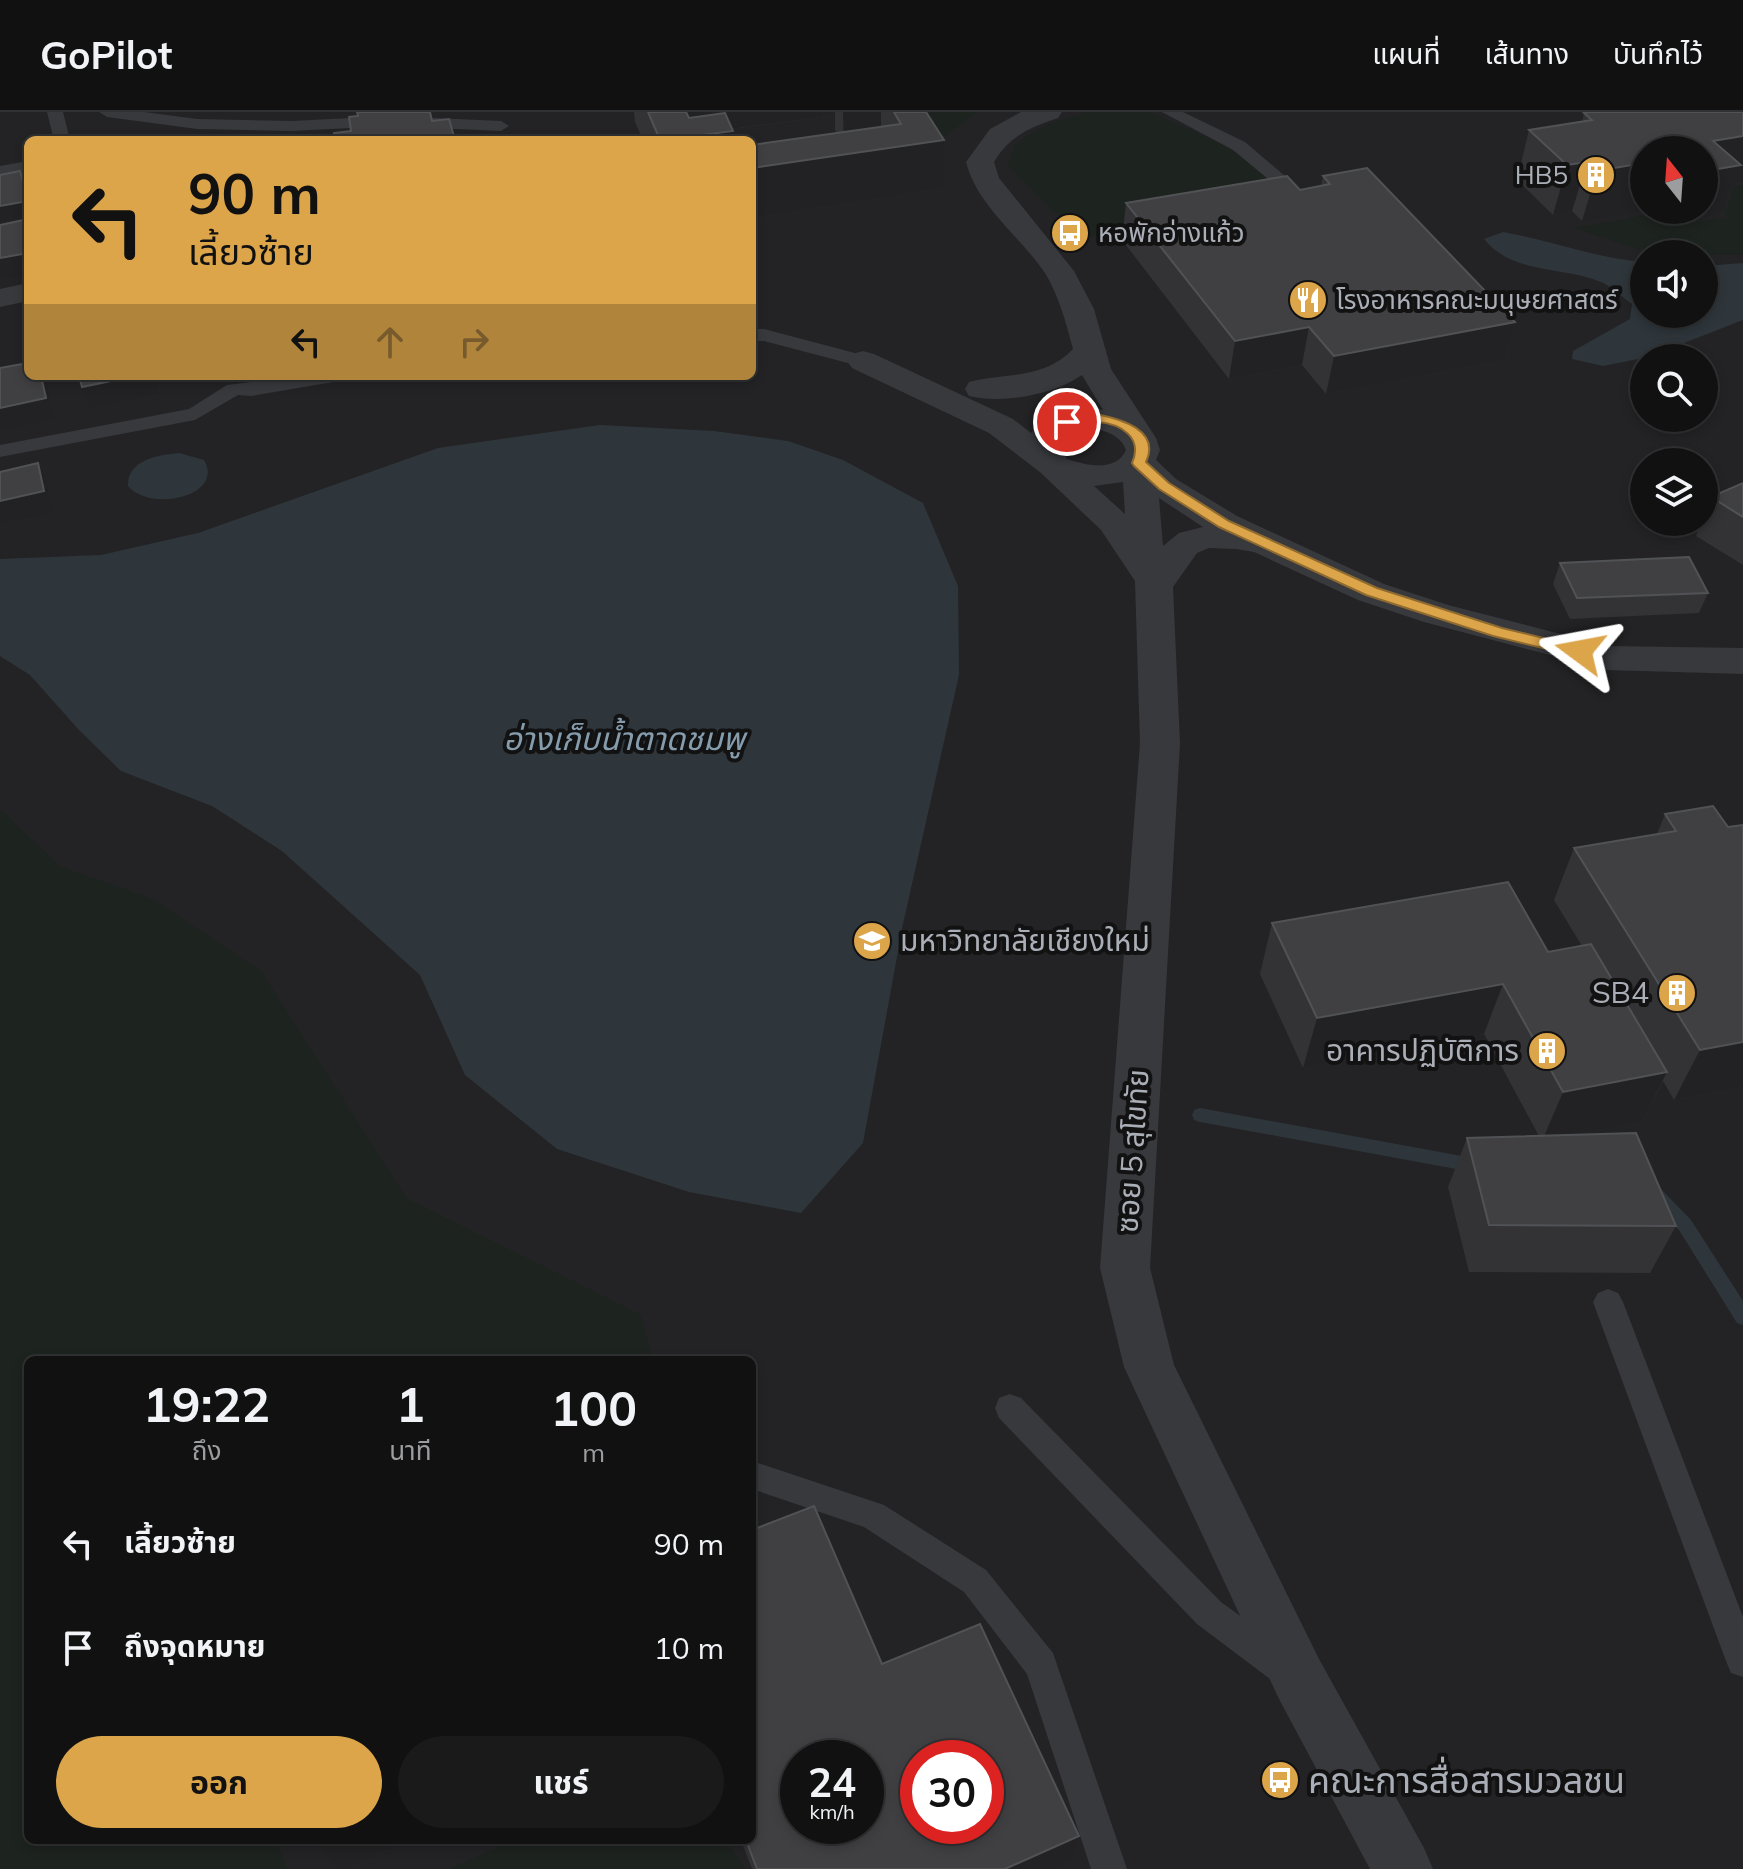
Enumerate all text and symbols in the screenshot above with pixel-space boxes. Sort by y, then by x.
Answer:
text: GoPilot [40,31,172,79]
text: แผนที่ [1372,36,1440,71]
text: เส้นทาง [1484,36,1569,71]
text: บันทึกไว้ [1613,36,1703,71]
north arrow [1630,136,1718,224]
map controls [1630,136,1718,536]
building icon: HB5 [1575,154,1617,196]
text: 90 m [188,158,321,228]
place label: HB5 [1515,158,1568,191]
icon: left [56,168,160,272]
bus stop icon: หอพักอ่างแก้ว [1049,212,1091,254]
place label: หอพักอ่างแก้ว [1098,216,1244,249]
text: เลี้ยวซ้าย [188,229,314,274]
button: sound [1630,240,1718,328]
restaurant icon: โรงอาหารคณะมนุษยศาสตร์ [1287,279,1329,321]
place label: โรงอาหารคณะมนุษยศาสตร์ [1336,283,1619,316]
icon: left [284,320,328,364]
icon: ahead [368,320,412,364]
icon: right [452,320,496,364]
button: search [1630,344,1718,432]
pin [1033,388,1101,456]
icon: arrive [1045,400,1089,444]
button: layers [1630,448,1718,536]
position arrow [1538,609,1622,693]
water label: อ่างเก็บน้ำตาดชมพู [503,717,749,759]
school or university icon: มหาวิทยาลัยเชียงใหม่ [851,920,893,962]
place label: มหาวิทยาลัยเชียงใหม่ [900,921,1150,959]
building icon: SB4 [1656,972,1698,1014]
place label: SB4 [1592,973,1649,1011]
building icon: อาคารปฏิบัติการ [1526,1030,1568,1072]
place label: อาคารปฏิบัติการ [1326,1031,1519,1069]
street label: ซอย 5 สุโขทัย [1107,1068,1157,1234]
text: 19:22 [143,1374,270,1434]
text: 1 [396,1374,425,1434]
text: 100 [551,1378,637,1438]
text: ถึง [192,1434,221,1467]
text: นาที [389,1434,432,1467]
text: m [582,1436,605,1469]
icon: left [56,1522,100,1566]
text: เลี้ยวซ้าย [124,1523,236,1561]
text: 90 m [654,1525,724,1563]
icon: arrive [56,1626,100,1670]
text: ถึงจุดหมาย [124,1627,265,1665]
text: 10 m [654,1629,724,1667]
button: ออก [56,1736,382,1828]
button: แชร์ [398,1736,724,1828]
speed limit sign: 30 [900,1740,1004,1844]
place label: คณะการสื่อสารมวลชน [1308,1756,1625,1802]
text: 24 [808,1757,856,1807]
bus stop icon: คณะการสื่อสารมวลชน [1259,1759,1301,1801]
text: km/h [809,1799,855,1824]

